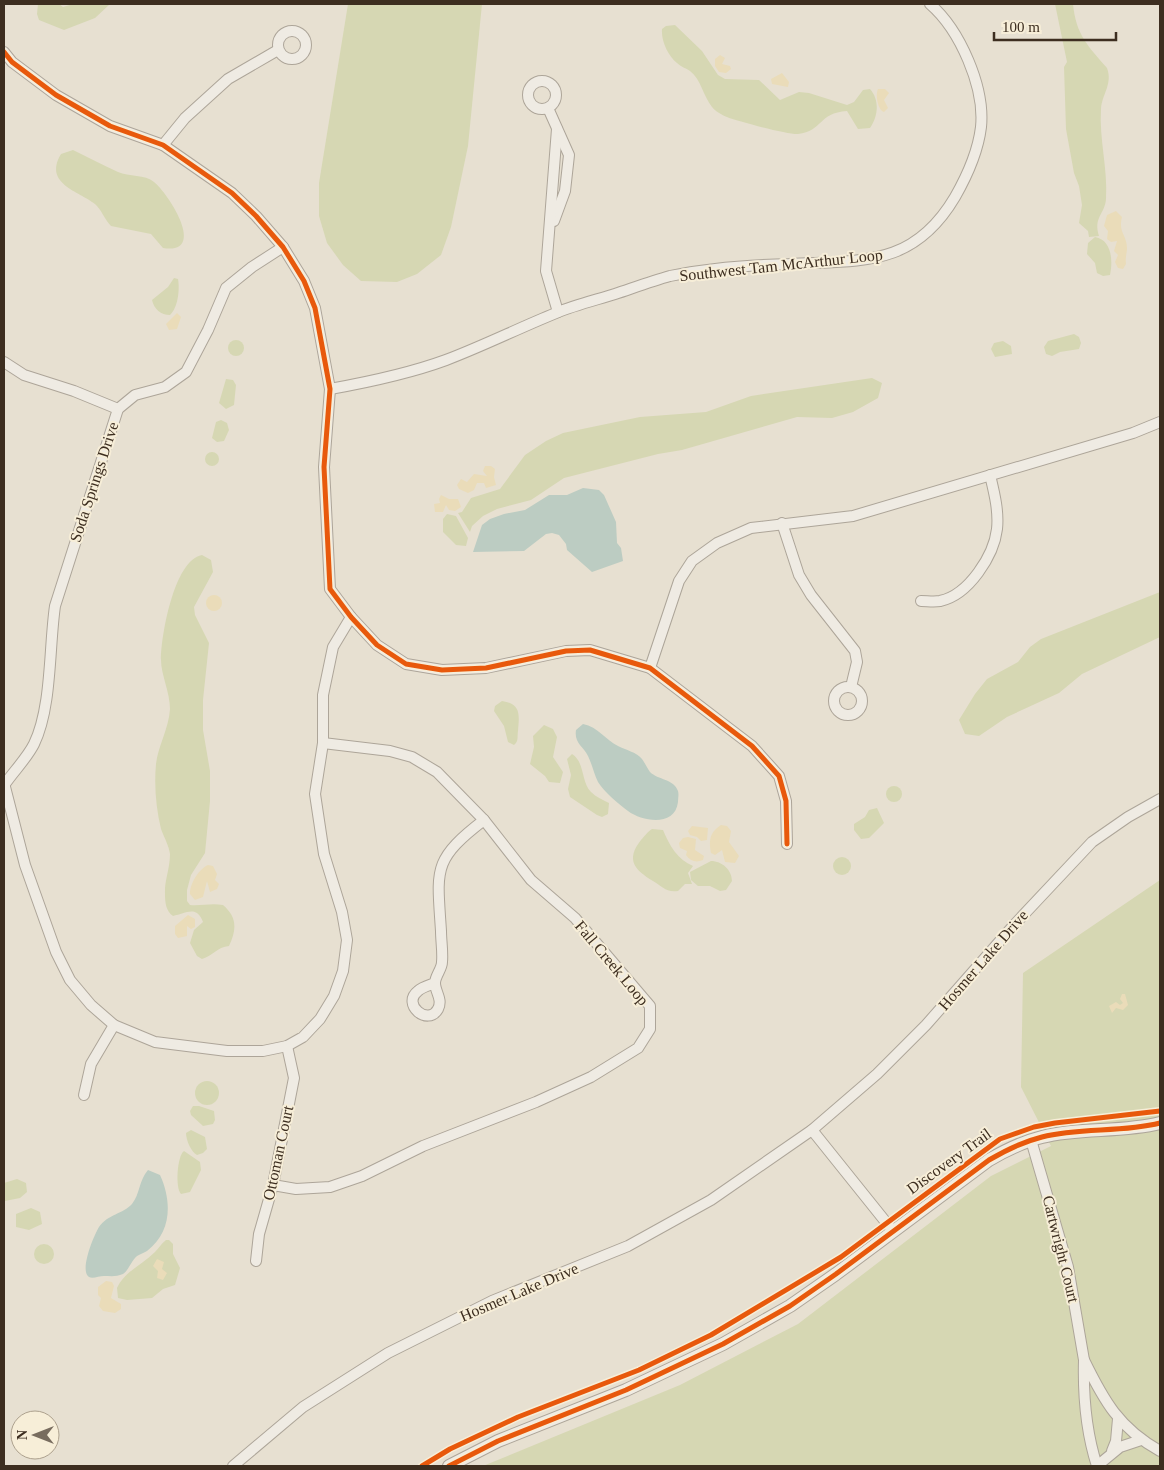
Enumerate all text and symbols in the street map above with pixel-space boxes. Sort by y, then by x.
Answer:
scale bar [994,10,1116,42]
text: 100 m [1002,19,1040,35]
street label: Southwest Tam McArthur Loop [678,246,884,285]
street label: Soda Springs Drive [67,420,122,545]
street label: Hosmer Lake Drive [935,906,1031,1014]
street label: Fall Creek Loop [571,917,652,1009]
street label: Ottoman Court [260,1104,296,1202]
street label: Discovery Trail [904,1124,995,1198]
street label: Cartwright Court [1039,1194,1083,1305]
street label: Hosmer Lake Drive [457,1259,581,1325]
north arrow [10,1410,60,1460]
text: N [15,1430,30,1440]

